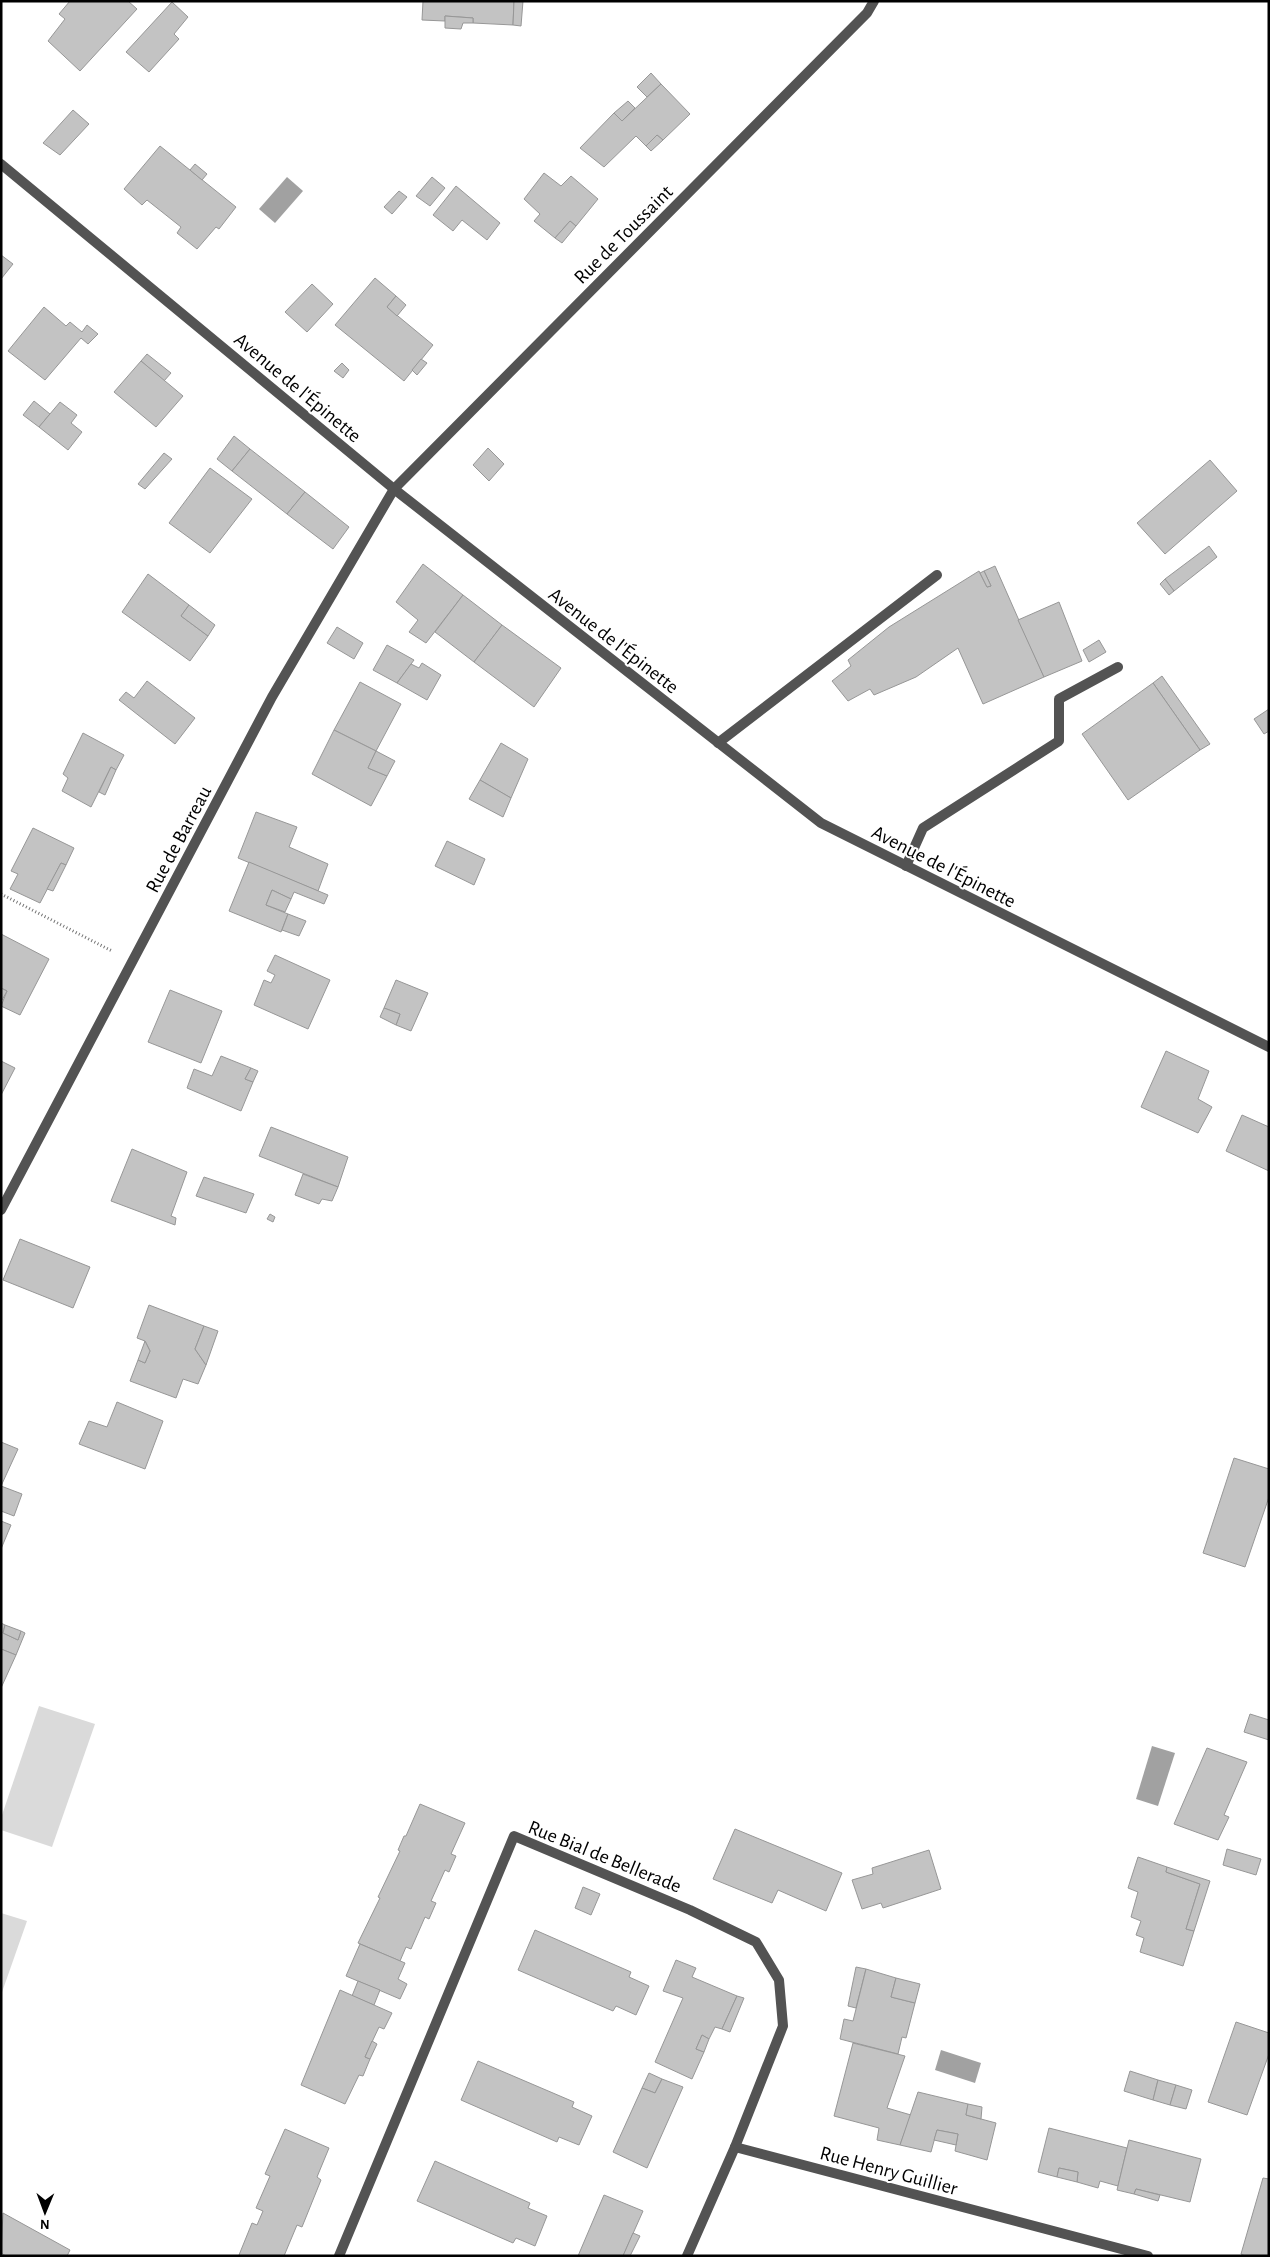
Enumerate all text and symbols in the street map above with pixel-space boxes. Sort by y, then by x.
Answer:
street label: Rue de Toussaint [571,181,677,288]
street label: Avenue de l'Épinette [230,328,365,446]
street label: Avenue de l'Épinette [545,583,683,698]
street label: Rue de Barreau [142,783,215,896]
street label: Avenue de l'Épinette [868,821,1019,912]
street label: Rue Bial de Bellerade [525,1817,684,1897]
street label: Rue Henry Guillier [818,2143,960,2199]
north arrow [20,2187,70,2237]
text: N [40,2217,50,2231]

